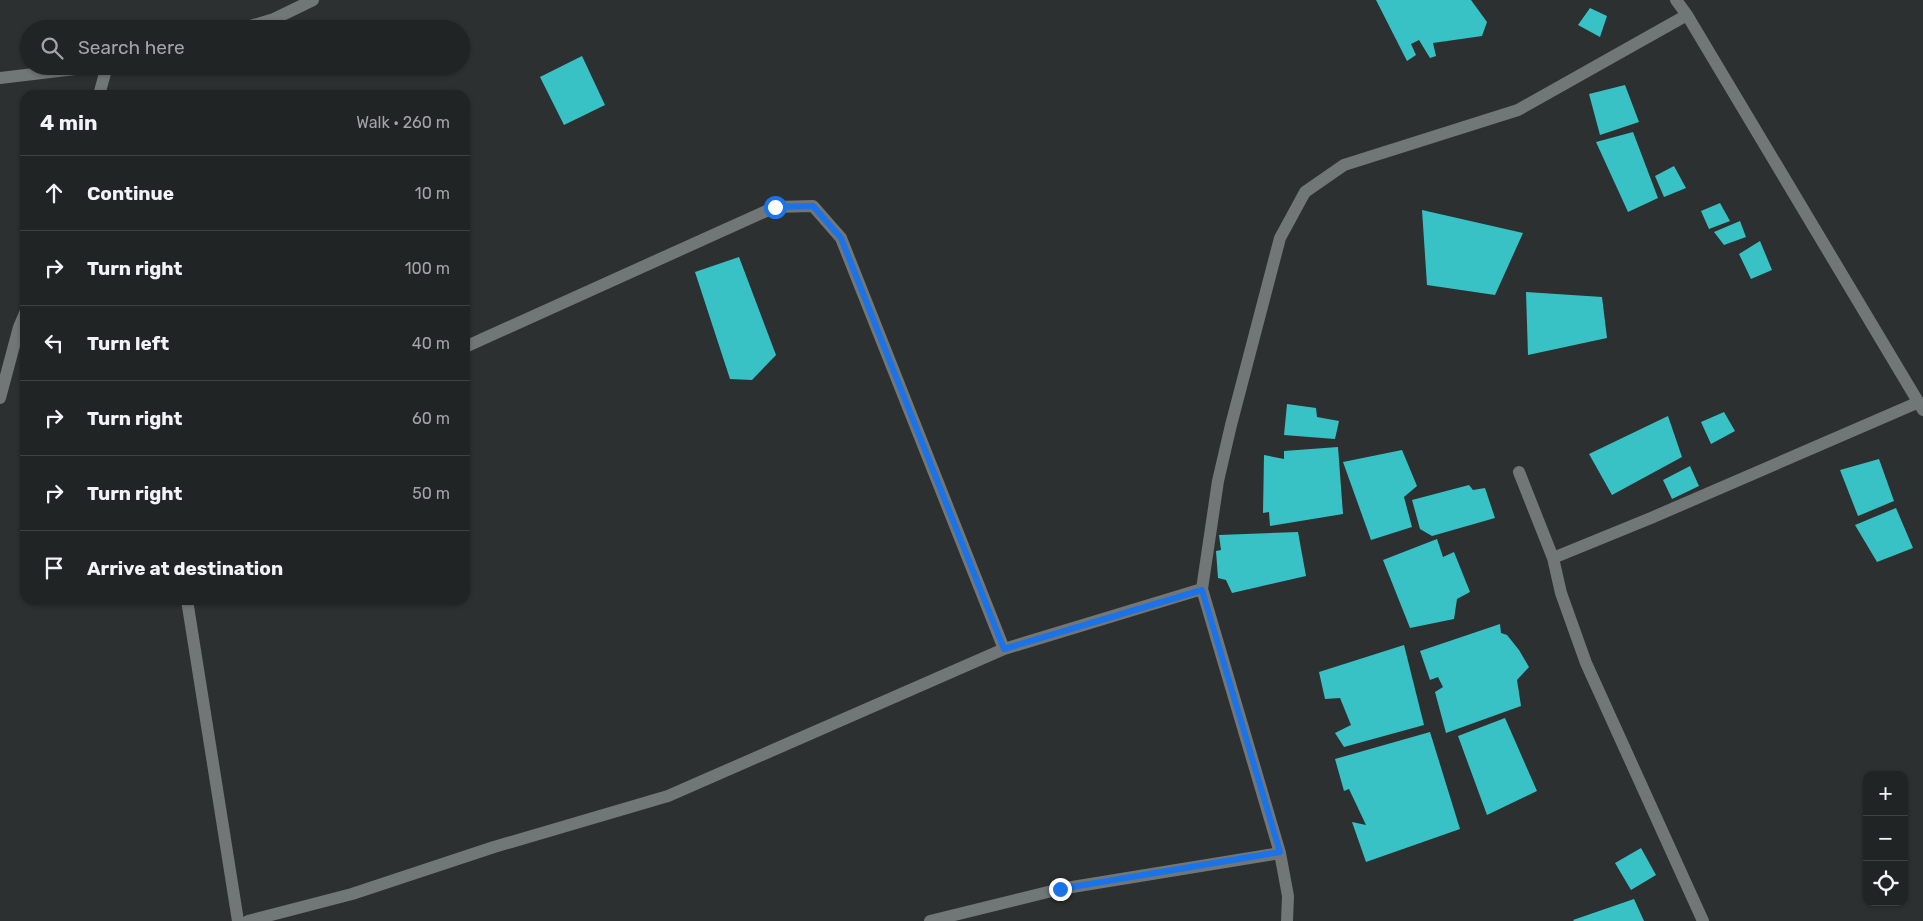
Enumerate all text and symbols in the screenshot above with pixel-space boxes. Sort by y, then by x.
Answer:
search box [20,20,470,75]
icon: search [38,34,66,62]
text: Search here [78,36,185,59]
text: 4 min [40,110,98,135]
text: Walk · 260 m [356,113,450,132]
icon: ahead [40,179,68,207]
text: Continue [87,182,174,205]
text: 10 m [415,184,450,203]
route start [764,196,787,219]
icon: right [40,254,68,282]
text: Turn right [87,257,182,280]
text: 100 m [405,259,450,278]
icon: left [40,329,68,357]
text: Turn left [87,332,169,355]
text: 40 m [412,334,450,353]
icon: right [40,404,68,432]
text: Turn right [87,407,182,430]
text: 60 m [412,409,450,428]
icon: right [40,479,68,507]
text: Turn right [87,482,182,505]
text: 50 m [412,484,450,503]
icon: arrive [40,554,68,582]
text: Arrive at destination [87,557,283,580]
map controls [1863,771,1908,906]
button: + [1863,771,1908,816]
button: − [1863,816,1908,861]
button: locate [1863,861,1908,906]
route end [1049,878,1072,901]

